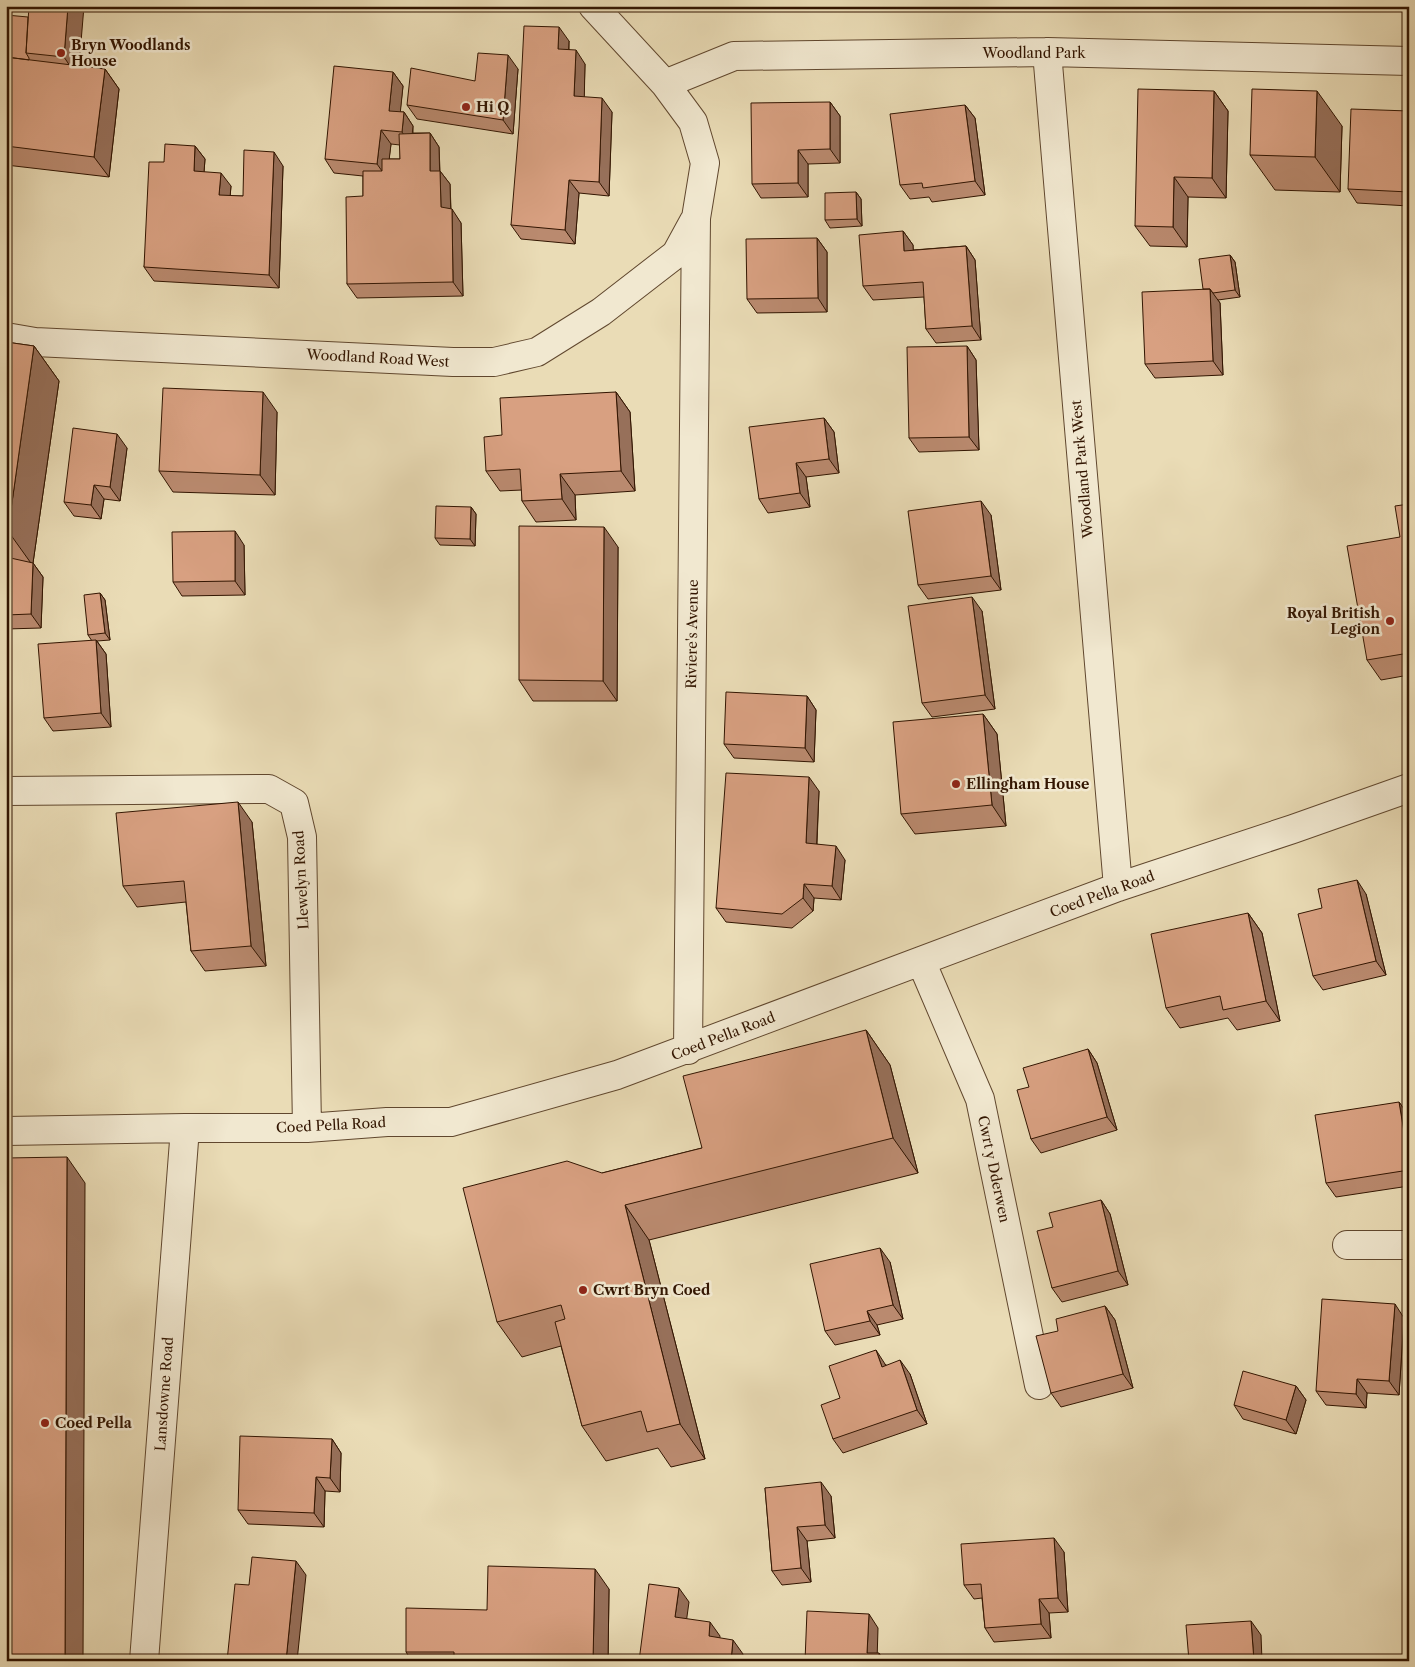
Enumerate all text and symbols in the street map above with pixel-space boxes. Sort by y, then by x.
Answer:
place label: Bryn Woodlands House [71,36,191,70]
street label: Woodland Park [982,44,1086,62]
marker: Bryn Woodlands House [55,47,67,59]
place label: Hi Q [476,98,509,116]
marker: Hi Q [460,101,472,113]
street label: Woodland Road West [305,345,450,371]
street label: Woodland Park West [1067,399,1097,540]
street label: Riviere's Avenue [682,579,702,689]
place label: Royal British Legion [1287,604,1380,638]
marker: Royal British Legion [1384,615,1396,627]
place label: Ellingham House [966,775,1089,793]
marker: Ellingham House [950,778,962,790]
street label: Llewelyn Road [289,830,313,930]
street label: Coed Pella Road [1047,867,1157,921]
street label: Coed Pella Road [668,1008,778,1064]
street label: Coed Pella Road [276,1113,387,1137]
street label: Cwrt y Dderwen [974,1114,1014,1224]
place label: Cwrt Bryn Coed [593,1281,711,1299]
marker: Cwrt Bryn Coed [577,1284,589,1296]
street label: Lansdowne Road [151,1336,177,1452]
place label: Coed Pella [55,1414,133,1432]
marker: Coed Pella [39,1417,51,1429]

